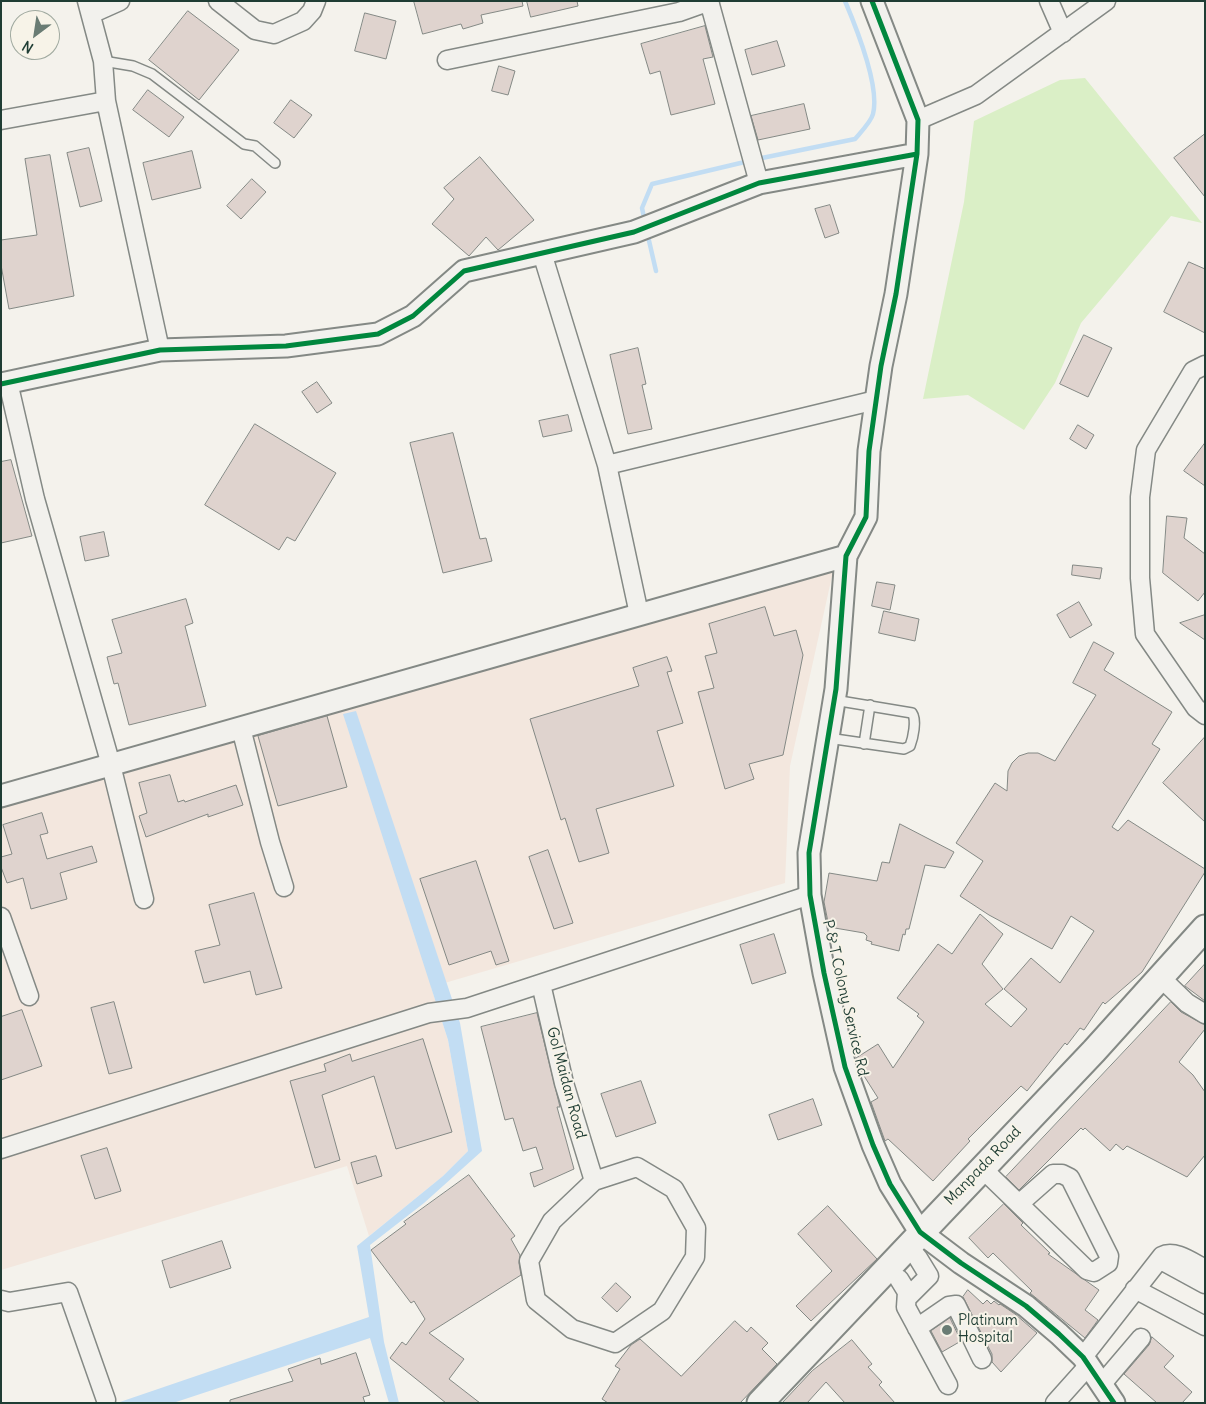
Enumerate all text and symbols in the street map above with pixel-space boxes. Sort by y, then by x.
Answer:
north arrow [10,10,60,60]
text: N [19,37,37,57]
street label: P & T Colony Service Rd [818,918,872,1078]
street label: Gol Maidan Road [542,1025,590,1141]
street label: Manpada Road [941,1123,1025,1209]
place label: Platinum Hospital [958,1312,1018,1347]
marker: Platinum Hospital [940,1323,954,1337]

